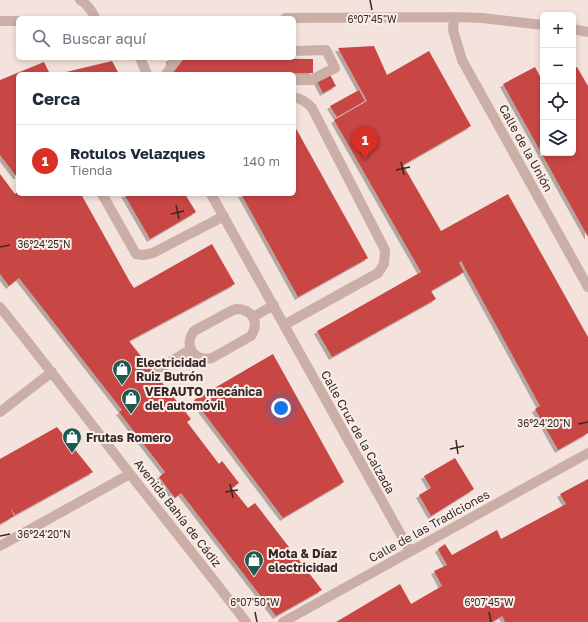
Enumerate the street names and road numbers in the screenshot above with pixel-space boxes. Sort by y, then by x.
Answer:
street label: Calle de la Unión [496,102,556,194]
street label: Calle Cruz de la Calzada [318,368,398,496]
street label: Avenida Bahía de Cádiz [131,456,225,570]
street label: Calle de las Tradiciones [366,487,492,565]

